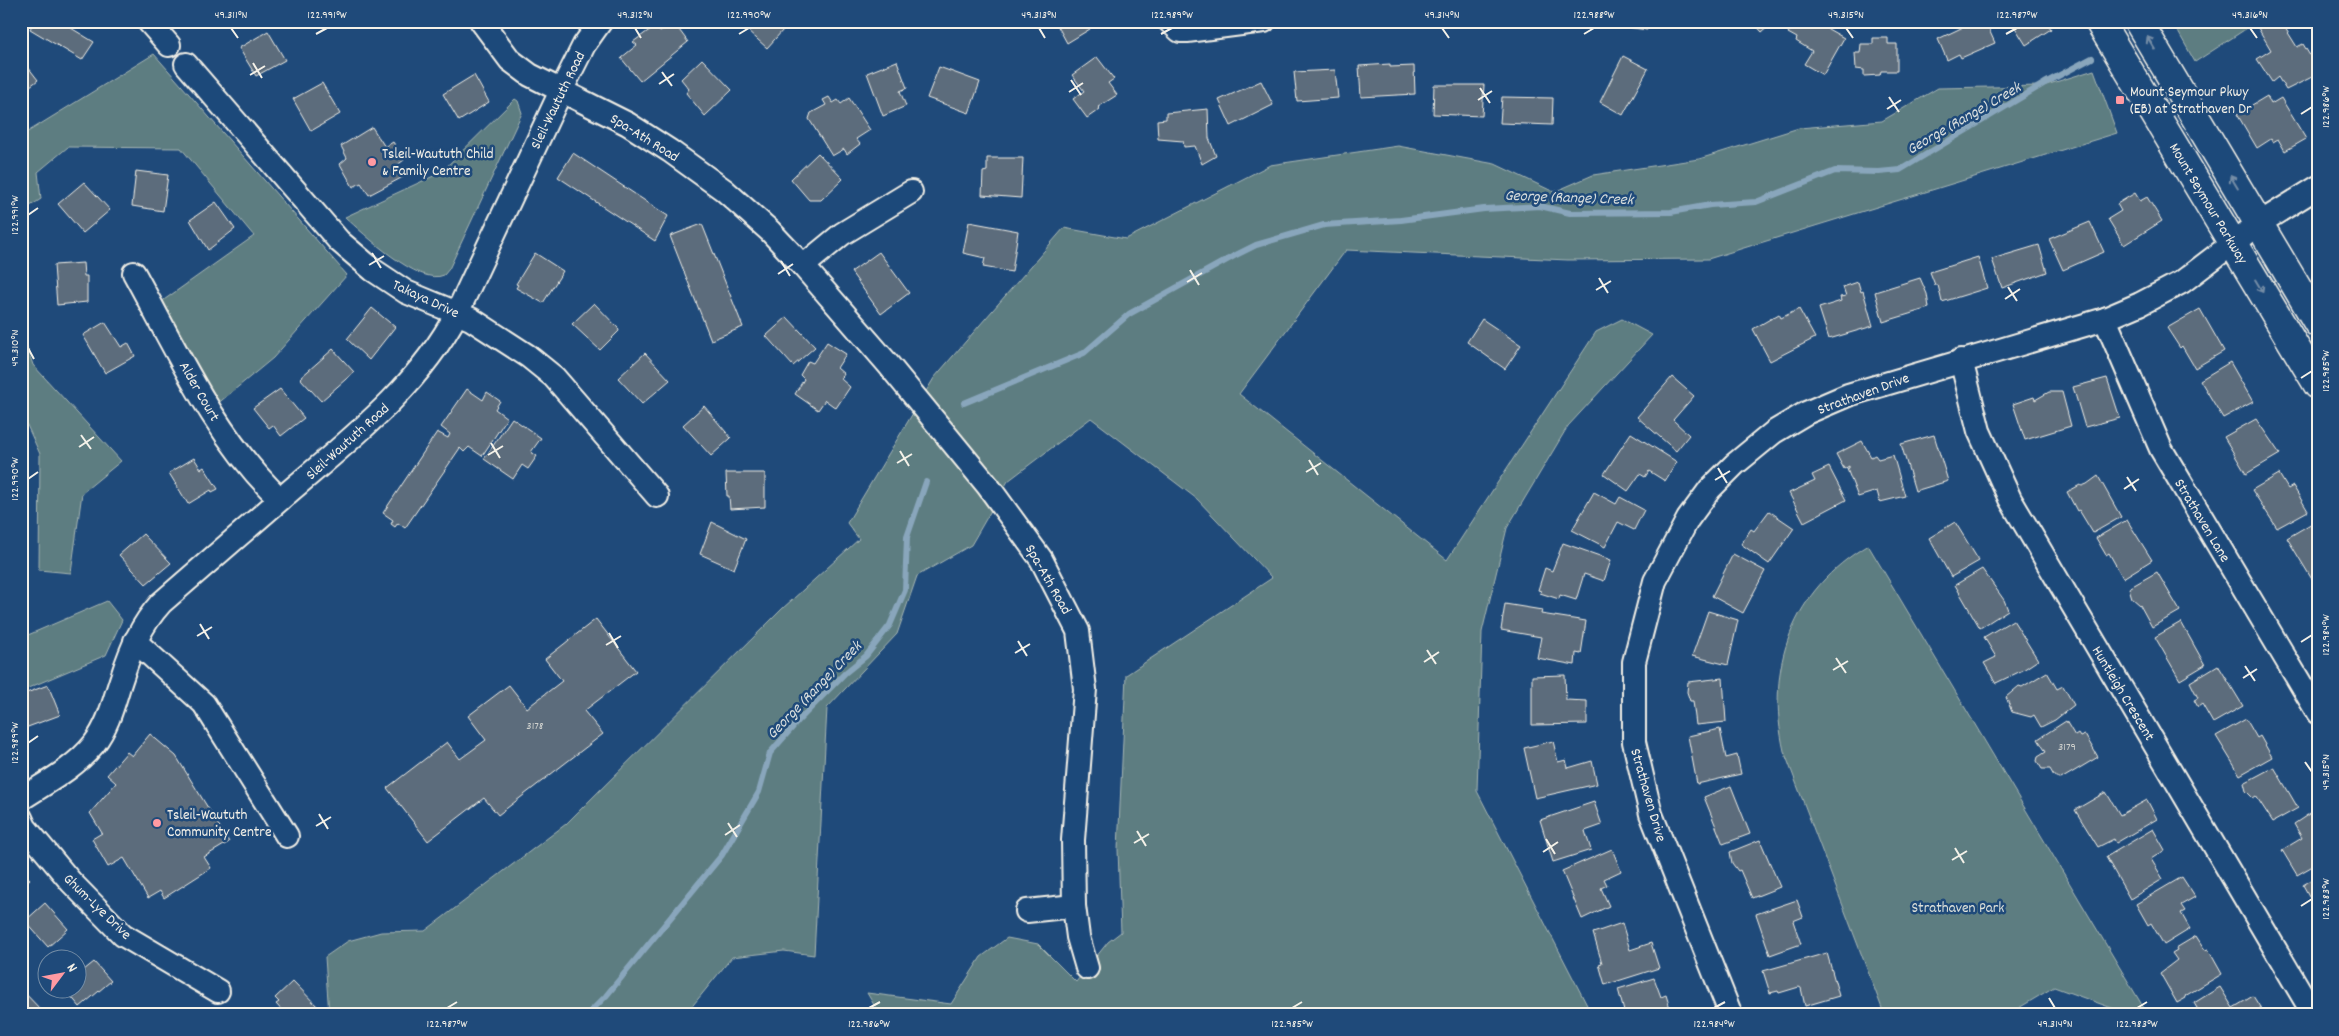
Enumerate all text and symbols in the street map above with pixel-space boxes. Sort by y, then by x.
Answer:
text: 49.311°N [215,7,247,24]
text: 122.991°W [307,7,347,24]
text: 49.312°N [617,7,653,24]
text: 122.990°W [727,7,771,24]
text: 49.313°N [1021,7,1057,24]
text: 122.989°W [1151,7,1193,24]
text: 49.314°N [1424,7,1460,24]
text: 122.988°W [1574,7,1615,24]
text: 49.315°N [1828,7,1864,24]
text: 122.987°W [1997,7,2037,24]
text: 49.316°N [2232,7,2268,24]
one-way arrow [2145,36,2155,50]
street label: Sleil-Waututh Road [526,48,592,153]
water label: George (Range) Creek [1903,76,2027,161]
place label: Mount Seymour Pkwy (EB) at Strathaven Dr [2130,82,2252,121]
text: 122.986°W [2318,86,2335,128]
marker: Mount Seymour Pkwy (EB) at Strathaven Dr [2114,94,2126,106]
street label: Spa-Ath Road [605,109,683,169]
street label: Mount Seymour Parkway [2162,139,2253,270]
place label: Tsleil-Waututh Child & Family Centre [382,144,494,183]
marker: Tsleil-Waututh Child & Family Centre [366,156,378,168]
one-way arrow [2228,176,2238,190]
water label: George (Range) Creek [1504,185,1635,212]
text: 122.991°W [7,195,24,235]
street label: Takaya Drive [388,275,463,325]
one-way arrow [2254,278,2264,292]
text: 49.310°N [7,330,24,366]
text: 122.985°W [2318,350,2335,392]
street label: Alder Court [172,358,225,427]
street label: Strathaven Drive [1815,368,1913,422]
street label: Sleil-Waututh Road [302,399,395,486]
text: 122.990°W [7,457,24,501]
street label: Strathaven Lane [2168,475,2235,567]
street label: Spa-Ath Road [1018,541,1076,619]
text: 122.984°W [2318,614,2335,656]
water label: George (Range) Creek [762,635,869,745]
street label: Huntleigh Crescent [2085,642,2160,746]
house number: 3178 [526,718,544,735]
text: 122.989°W [7,722,24,764]
house number: 3179 [2058,739,2076,756]
street label: Strathaven Drive [1623,746,1671,845]
text: 49.315°N [2318,754,2335,790]
place label: Tsleil-Waututh Community Centre [167,805,272,844]
marker: Tsleil-Waututh Community Centre [151,817,163,829]
street label: Ghum-Lye Drive [57,869,136,946]
text: 122.983°W [2318,878,2335,920]
park label: Strathaven Park [1912,898,2004,920]
north arrow [38,948,88,998]
text: N [61,960,82,976]
text: 122.987°W [427,1016,467,1033]
text: 122.986°W [848,1016,890,1033]
text: 122.985°W [1271,1016,1313,1033]
text: 122.984°W [1693,1016,1735,1033]
text: 49.314°N [2037,1016,2073,1033]
text: 122.983°W [2116,1016,2158,1033]

